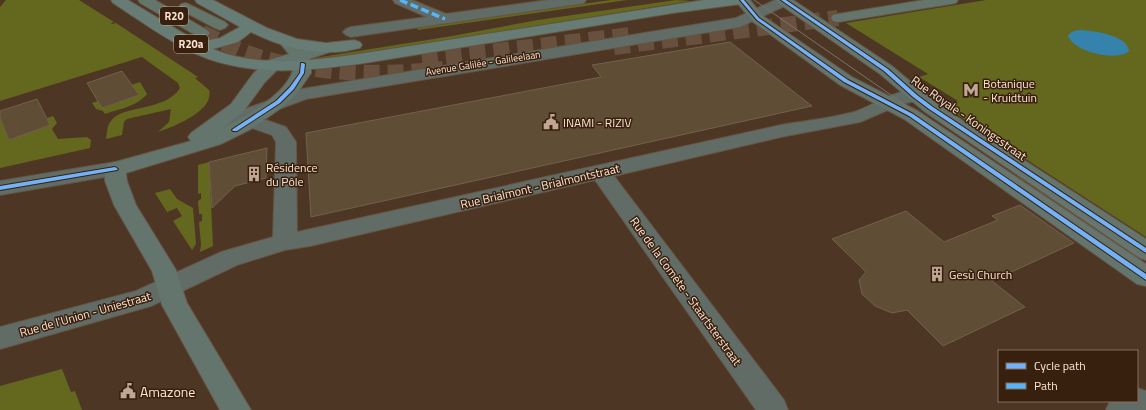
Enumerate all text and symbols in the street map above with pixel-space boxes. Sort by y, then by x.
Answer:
road number: R20 [160,7,188,25]
road number: R20a [174,35,208,53]
street label: Avenue Galilée - Galileelaan [424,47,542,79]
street label: Rue Royale - Koningsstraat [907,71,1031,166]
place label: Botanique - Kruidtuin [983,74,1037,107]
metro station icon: Botanique - Kruidtuin [962,81,980,99]
public building icon: INAMI - RIZIV [542,113,560,131]
place label: INAMI - RIZIV [563,113,632,132]
place label: Résidence du Pôle [266,158,318,191]
street label: Rue Brialmont - Brialmontstraat [458,158,622,214]
building icon: Résidence du Pôle [245,165,263,183]
street label: Rue de la Comète - Staartsterstraat [626,213,747,370]
building icon: Gesù Church [928,265,946,283]
place label: Gesù Church [949,265,1012,284]
street label: Rue de l'Union - Uniestraat [17,286,154,342]
legend [998,350,1138,402]
text: Cycle path [1034,356,1086,375]
text: Path [1034,376,1058,395]
place label: Amazone [140,381,195,402]
public building icon: Amazone [119,382,137,400]

